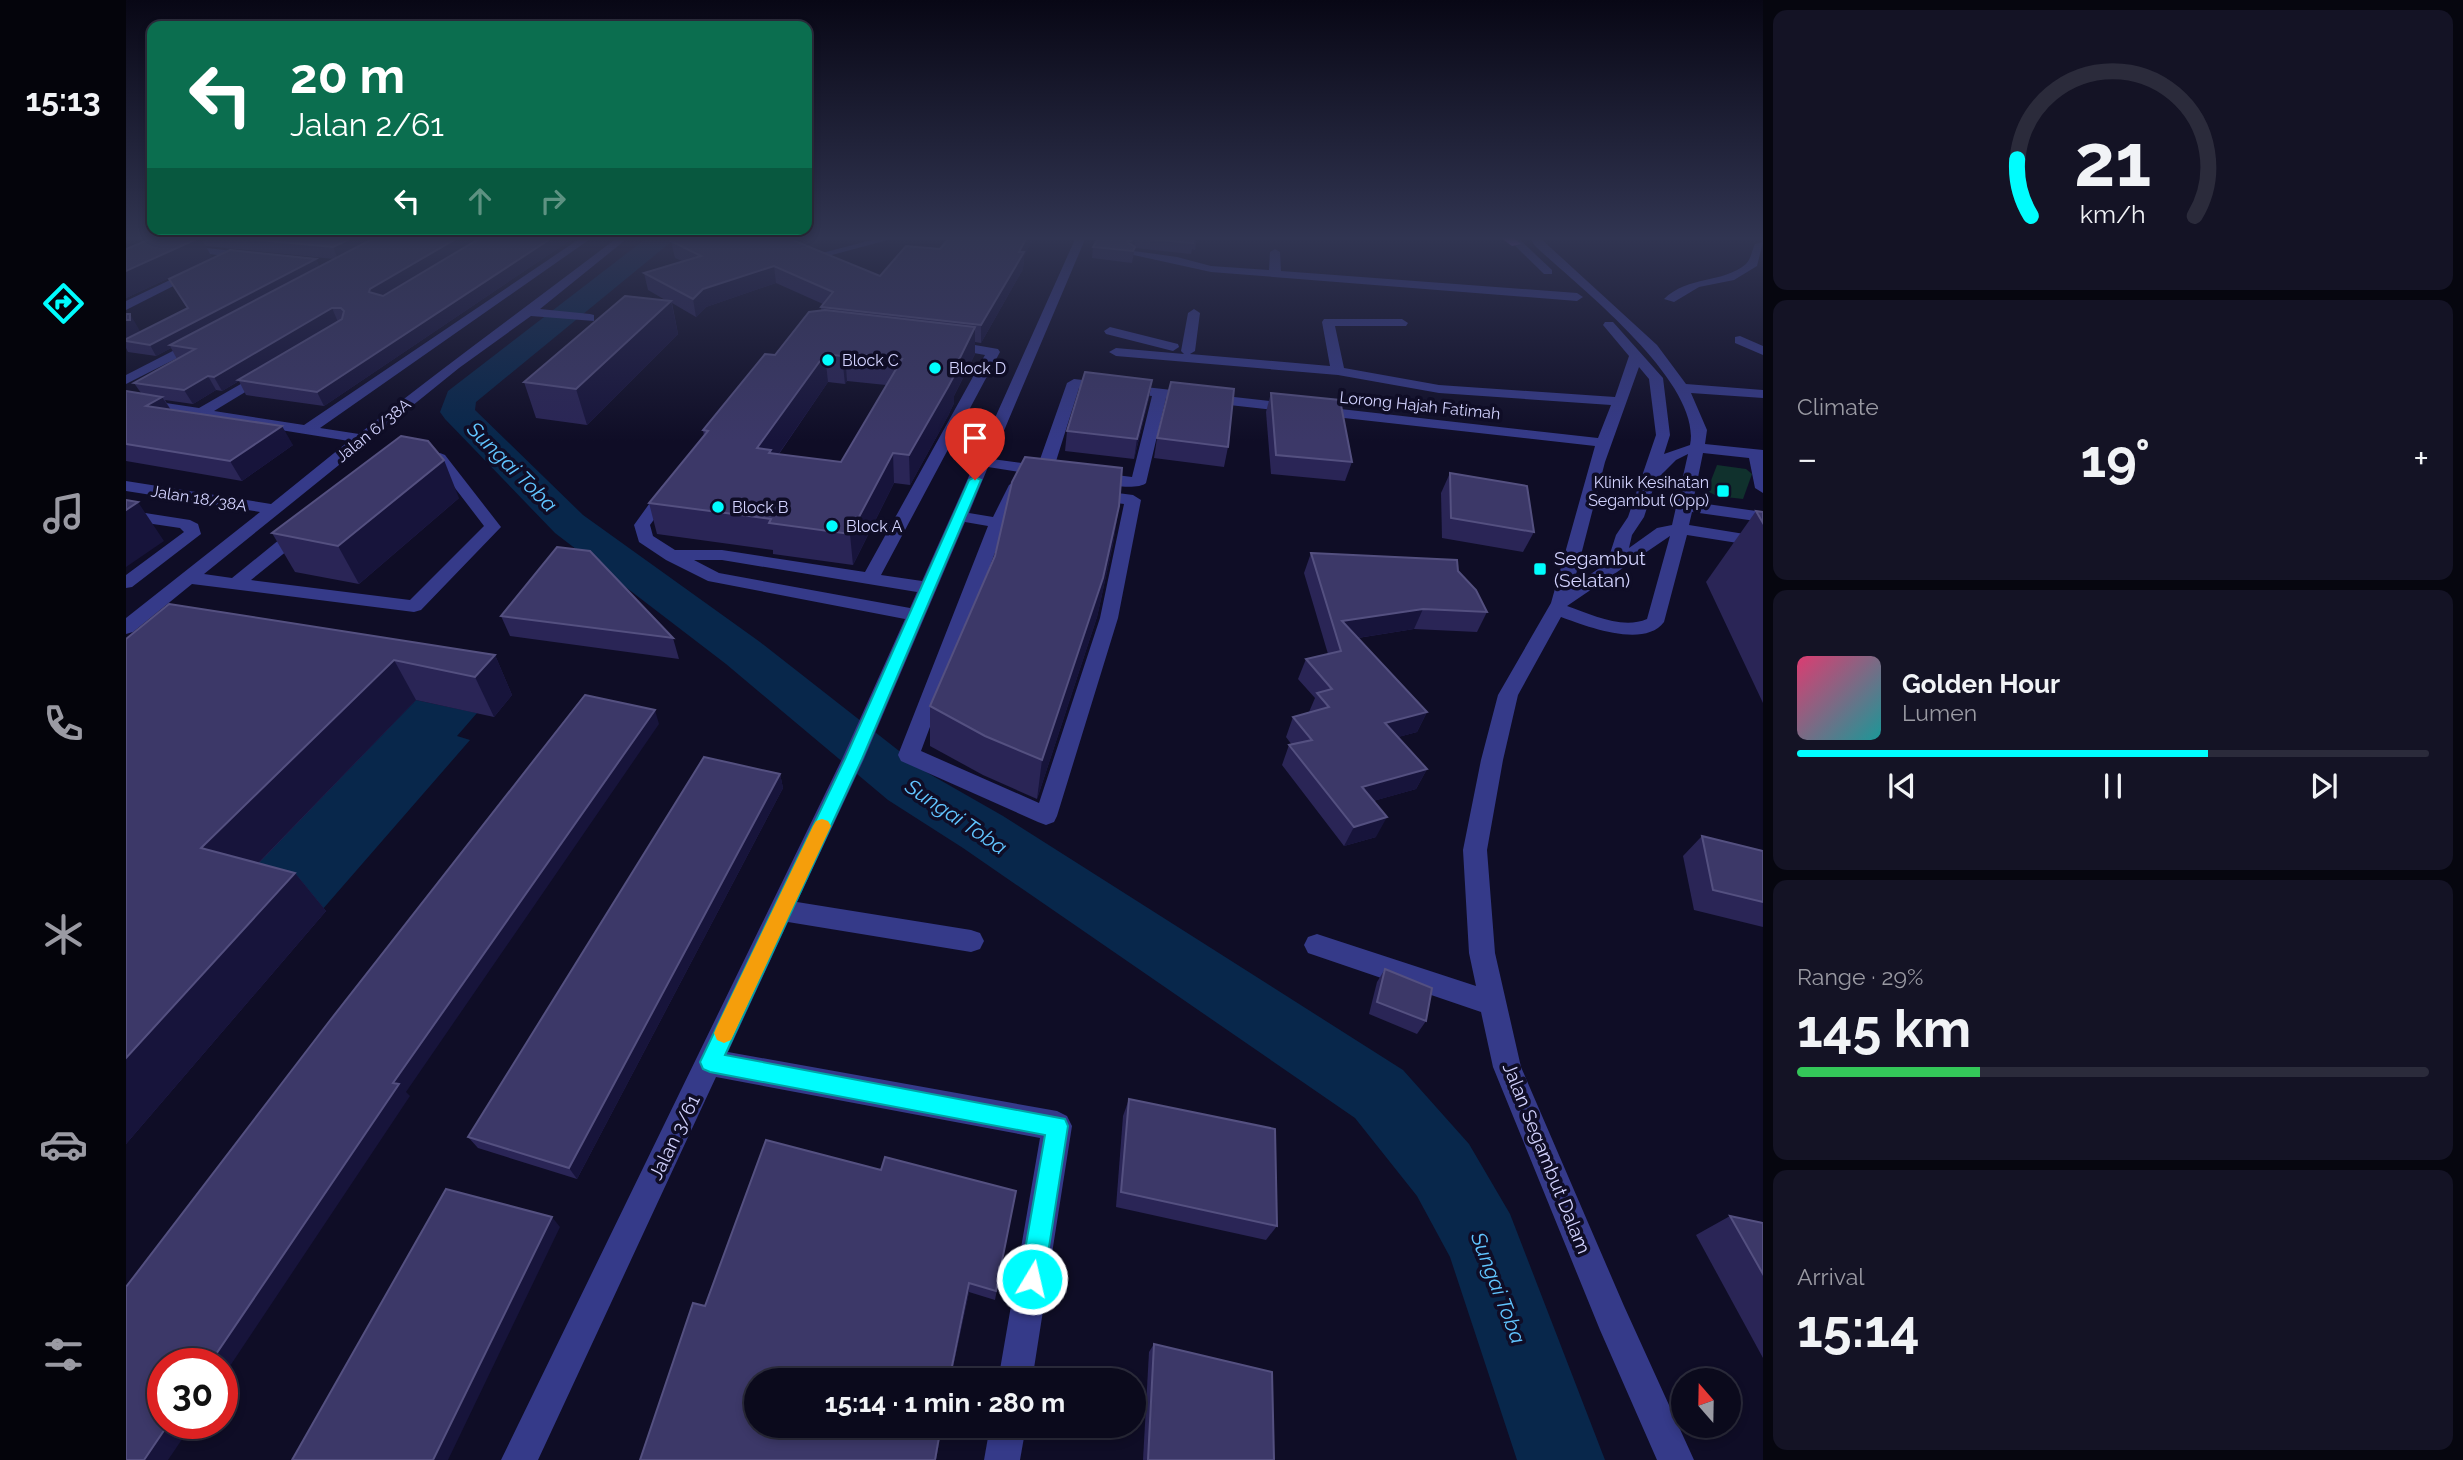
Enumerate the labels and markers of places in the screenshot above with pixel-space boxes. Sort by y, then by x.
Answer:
place label: Block C [842,351,899,370]
marker: Block C [820,352,836,368]
place label: Block D [949,359,1006,378]
marker: Block D [927,360,943,376]
pin [945,408,1005,480]
place label: Klinik Kesihatan Segambut (Opp) [1588,473,1709,510]
marker: Klinik Kesihatan Segambut (Opp) [1715,483,1731,499]
place label: Block B [732,498,789,517]
marker: Block B [710,499,726,515]
place label: Block A [846,517,902,536]
marker: Block A [824,518,840,534]
place label: Segambut (Selatan) [1554,547,1646,591]
marker: Segambut (Selatan) [1532,561,1548,577]

